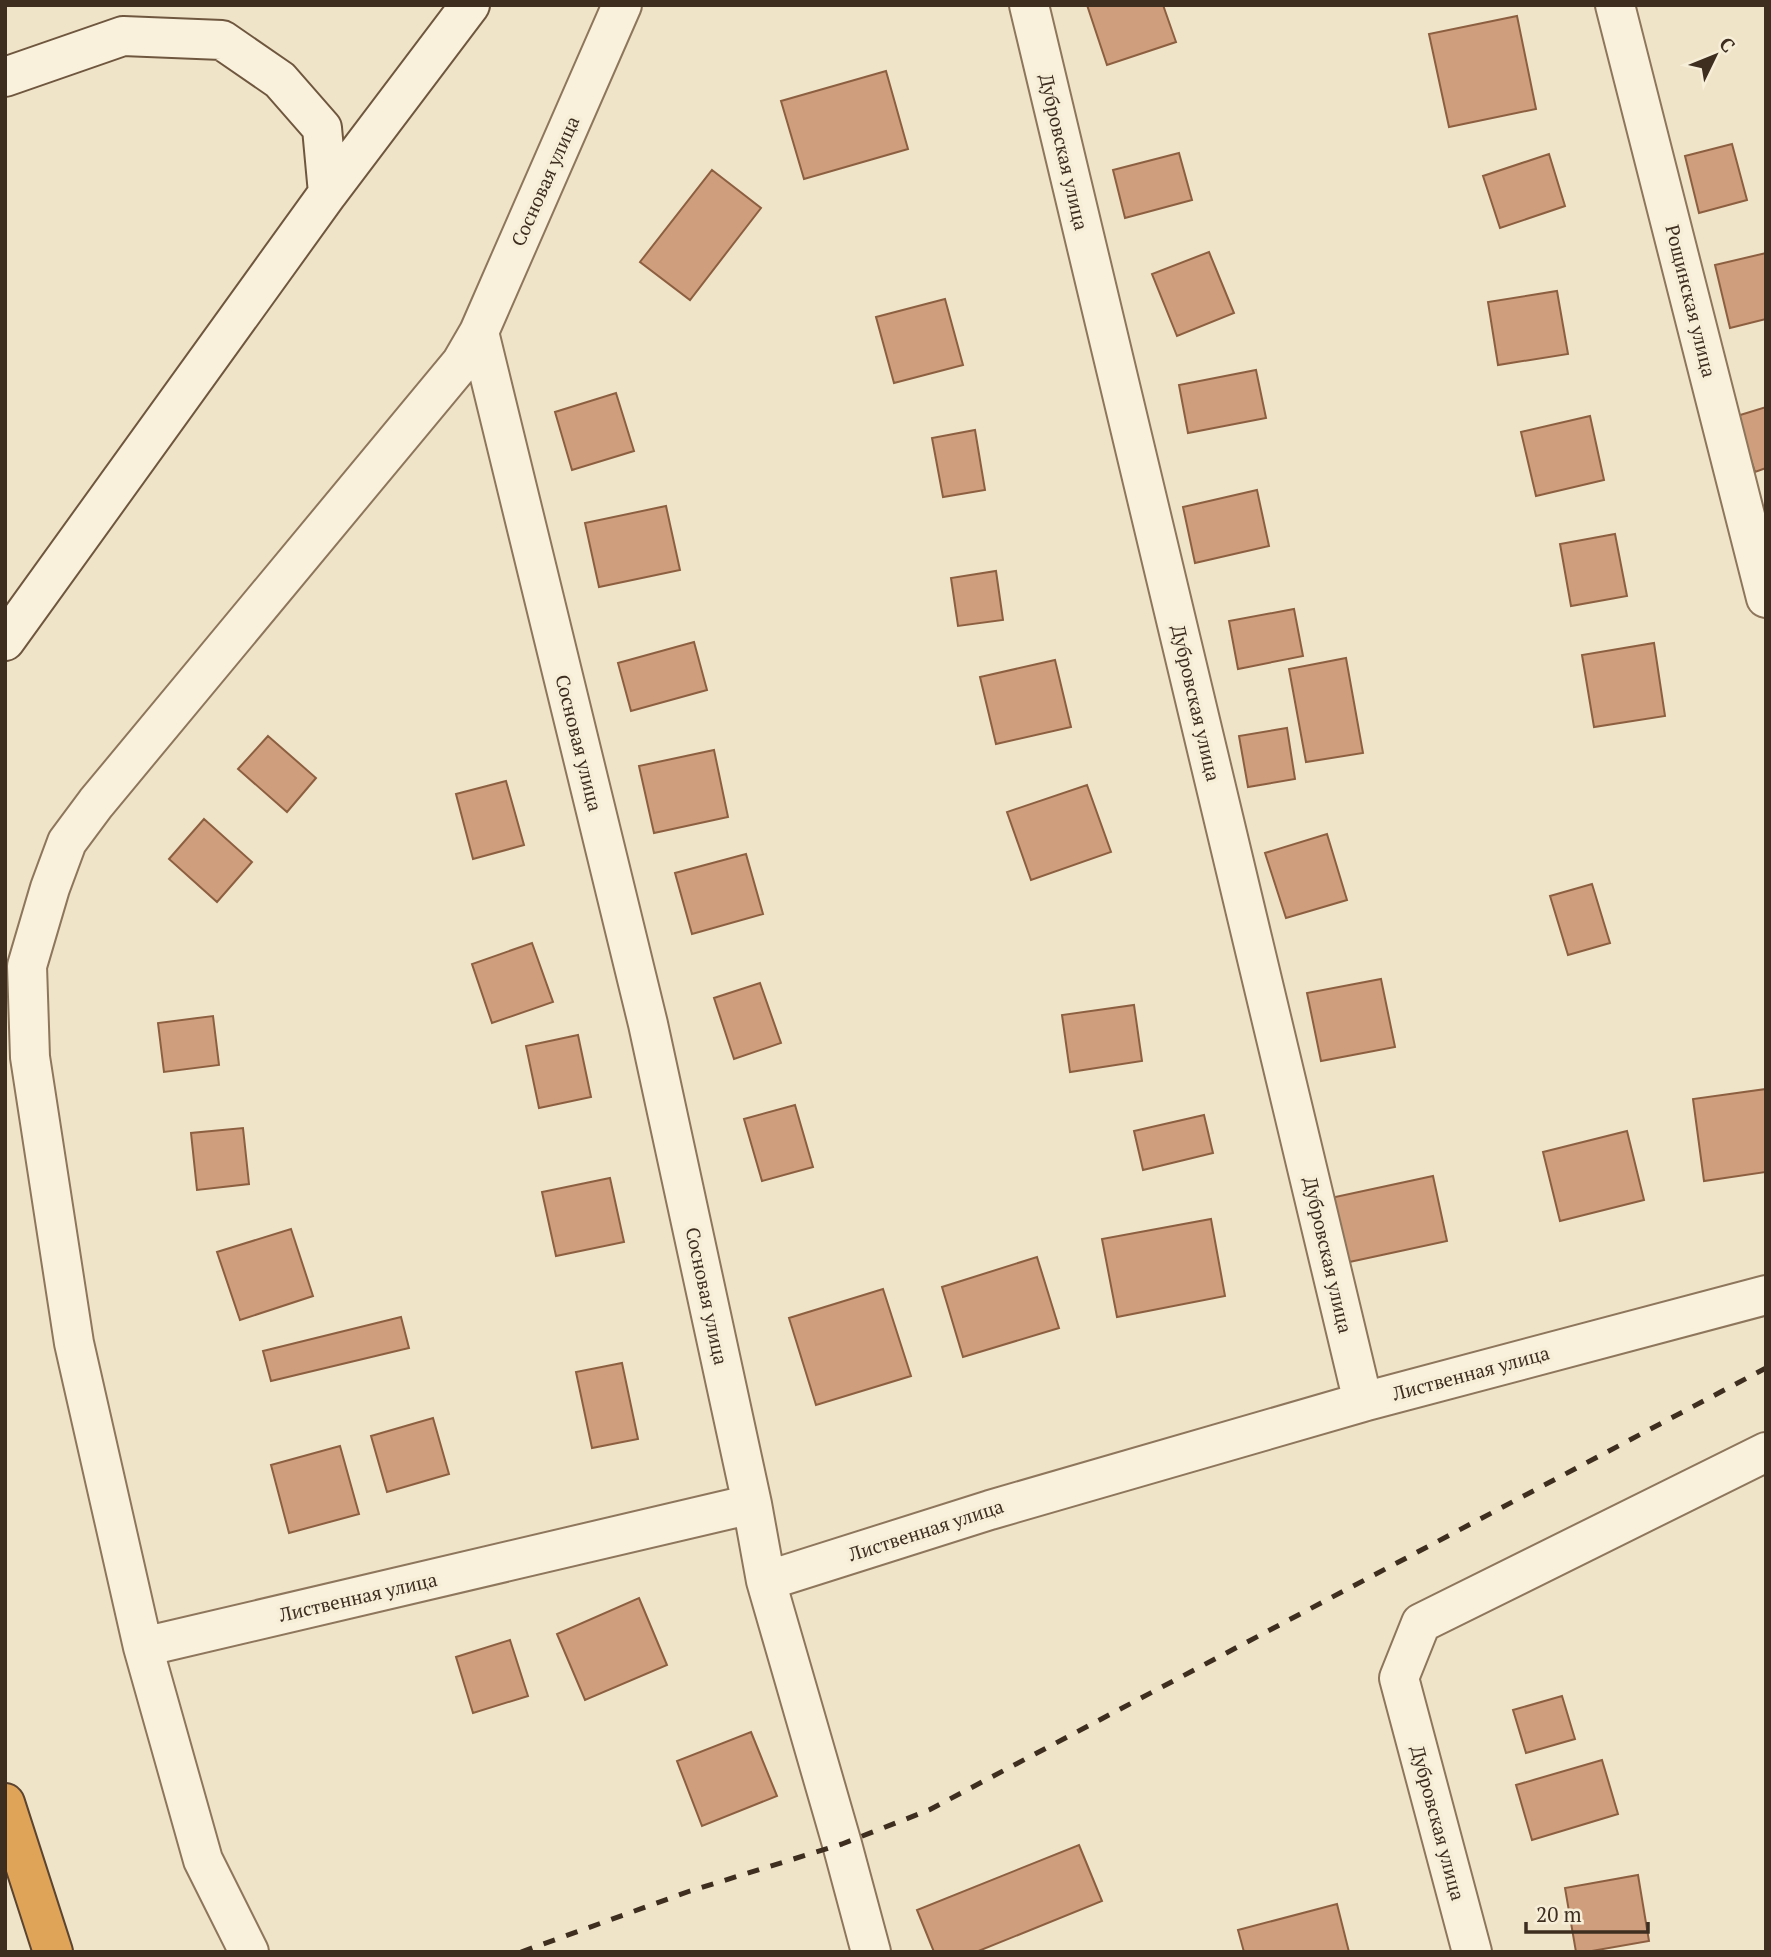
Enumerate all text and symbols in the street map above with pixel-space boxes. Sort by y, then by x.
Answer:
north arrow [1680,21,1750,91]
text: С [1714,31,1741,57]
street label: Дубровская улица [1034,71,1095,233]
street label: Сосновая улица [505,111,585,250]
street label: Рощинская улица [1660,222,1723,380]
street label: Дубровская улица [1166,622,1227,784]
street label: Сосновая улица [550,672,609,814]
street label: Дубровская улица [1298,1174,1359,1336]
street label: Сосновая улица [681,1225,734,1367]
street label: Лиственная улица [1389,1339,1553,1406]
street label: Лиственная улица [844,1493,1007,1567]
street label: Лиственная улица [275,1566,440,1627]
street label: Дубровская улица [1406,1743,1471,1904]
scale bar [1526,1890,1648,1934]
text: 20 m [1536,1900,1582,1928]

